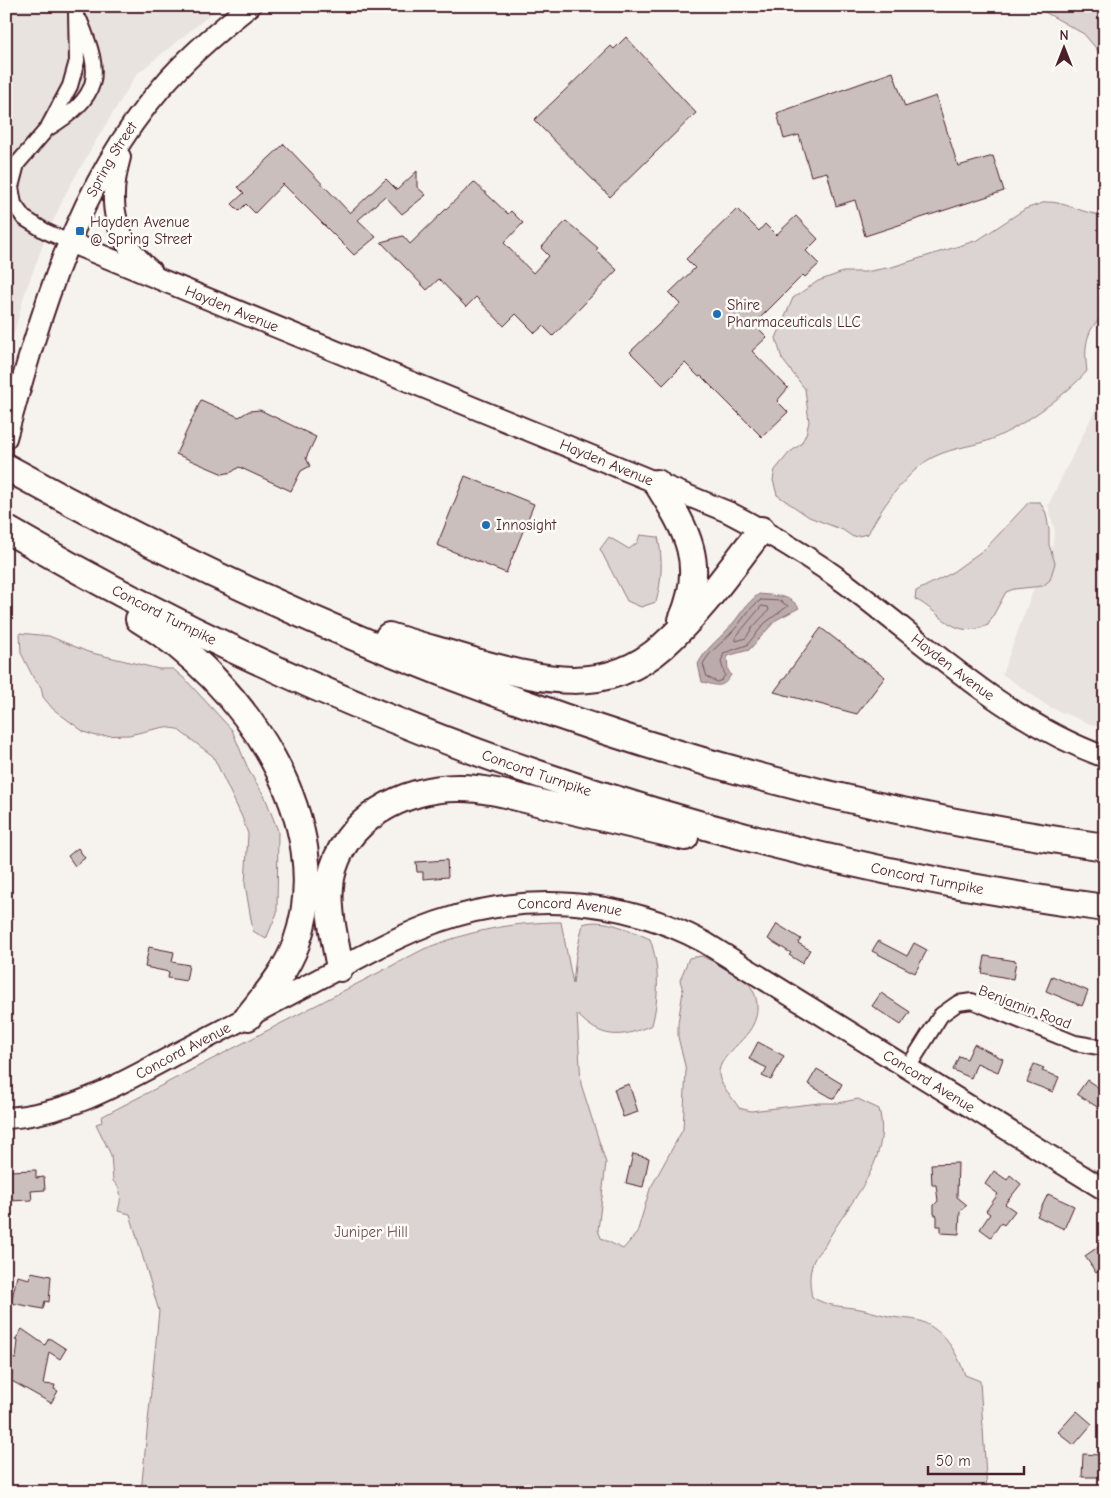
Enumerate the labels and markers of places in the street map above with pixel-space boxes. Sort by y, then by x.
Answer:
place label: Hayden Avenue @ Spring Street [90,213,193,248]
marker: Hayden Avenue @ Spring Street [74,225,86,237]
place label: Shire Pharmaceuticals LLC [727,296,861,331]
marker: Shire Pharmaceuticals LLC [711,308,723,320]
place label: Innosight [496,516,557,534]
marker: Innosight [480,519,492,531]

